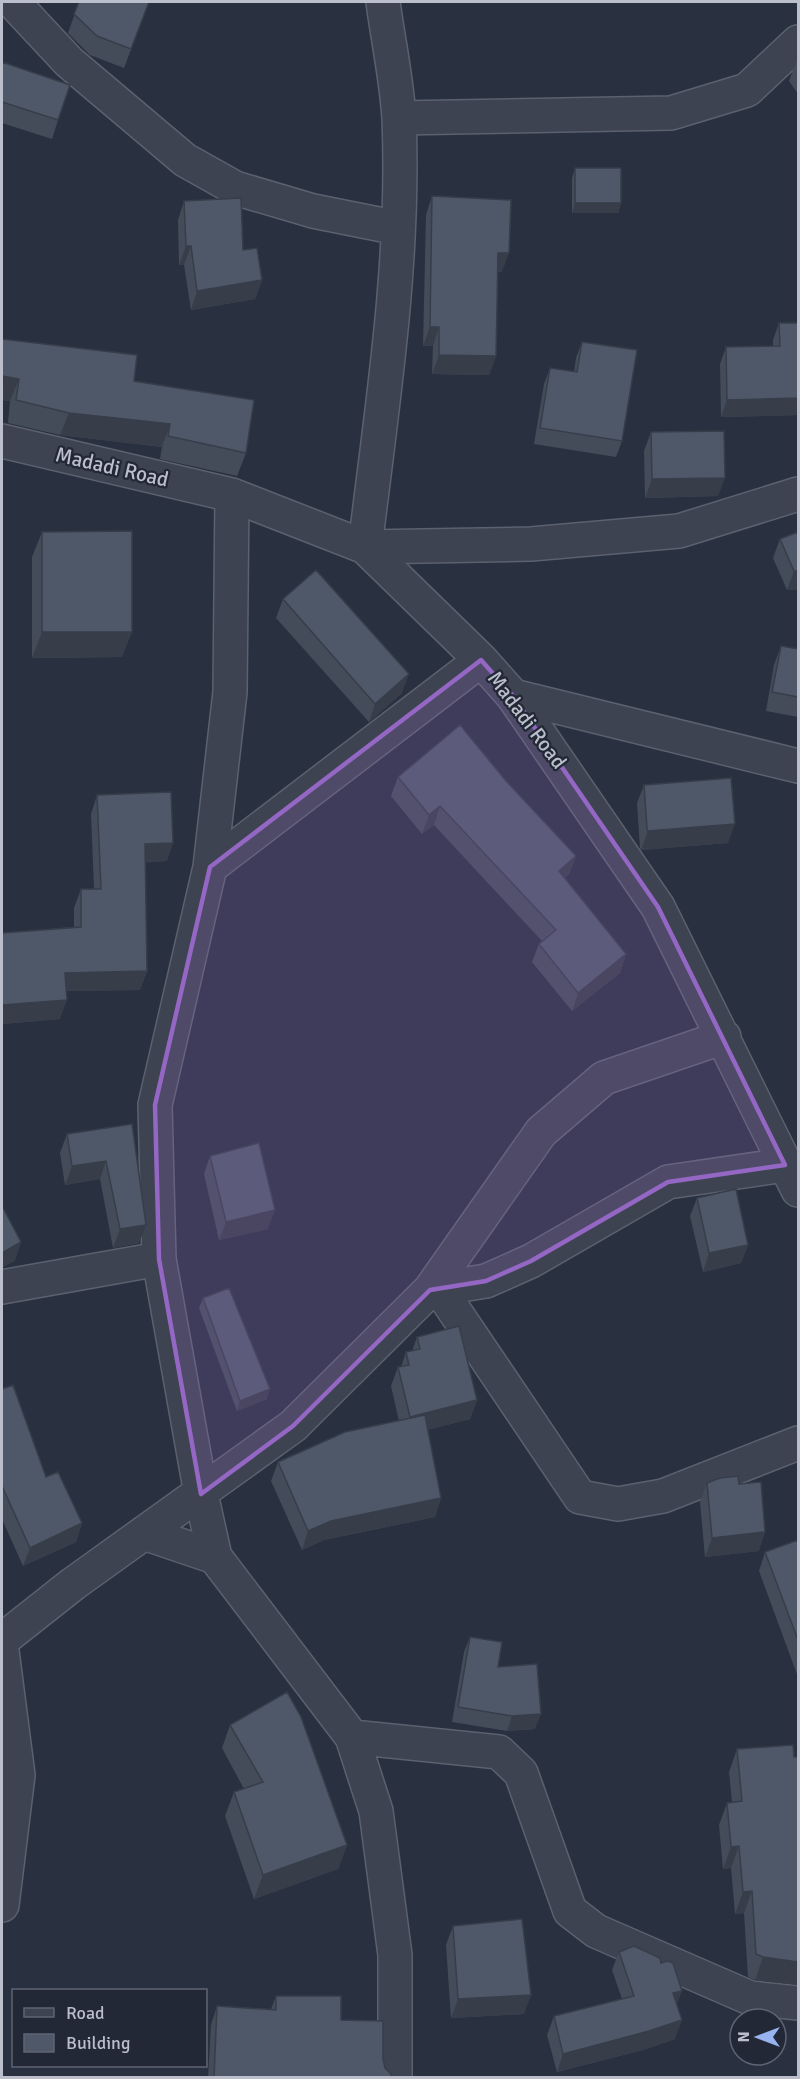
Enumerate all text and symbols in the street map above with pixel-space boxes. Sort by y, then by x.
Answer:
street label: Madadi Road [53,441,171,493]
street label: Madadi Road [482,666,572,774]
legend [12,1989,207,2067]
text: Road [66,2002,105,2024]
north arrow [728,2007,788,2067]
text: N [734,2031,754,2043]
text: Building [66,2032,130,2054]

